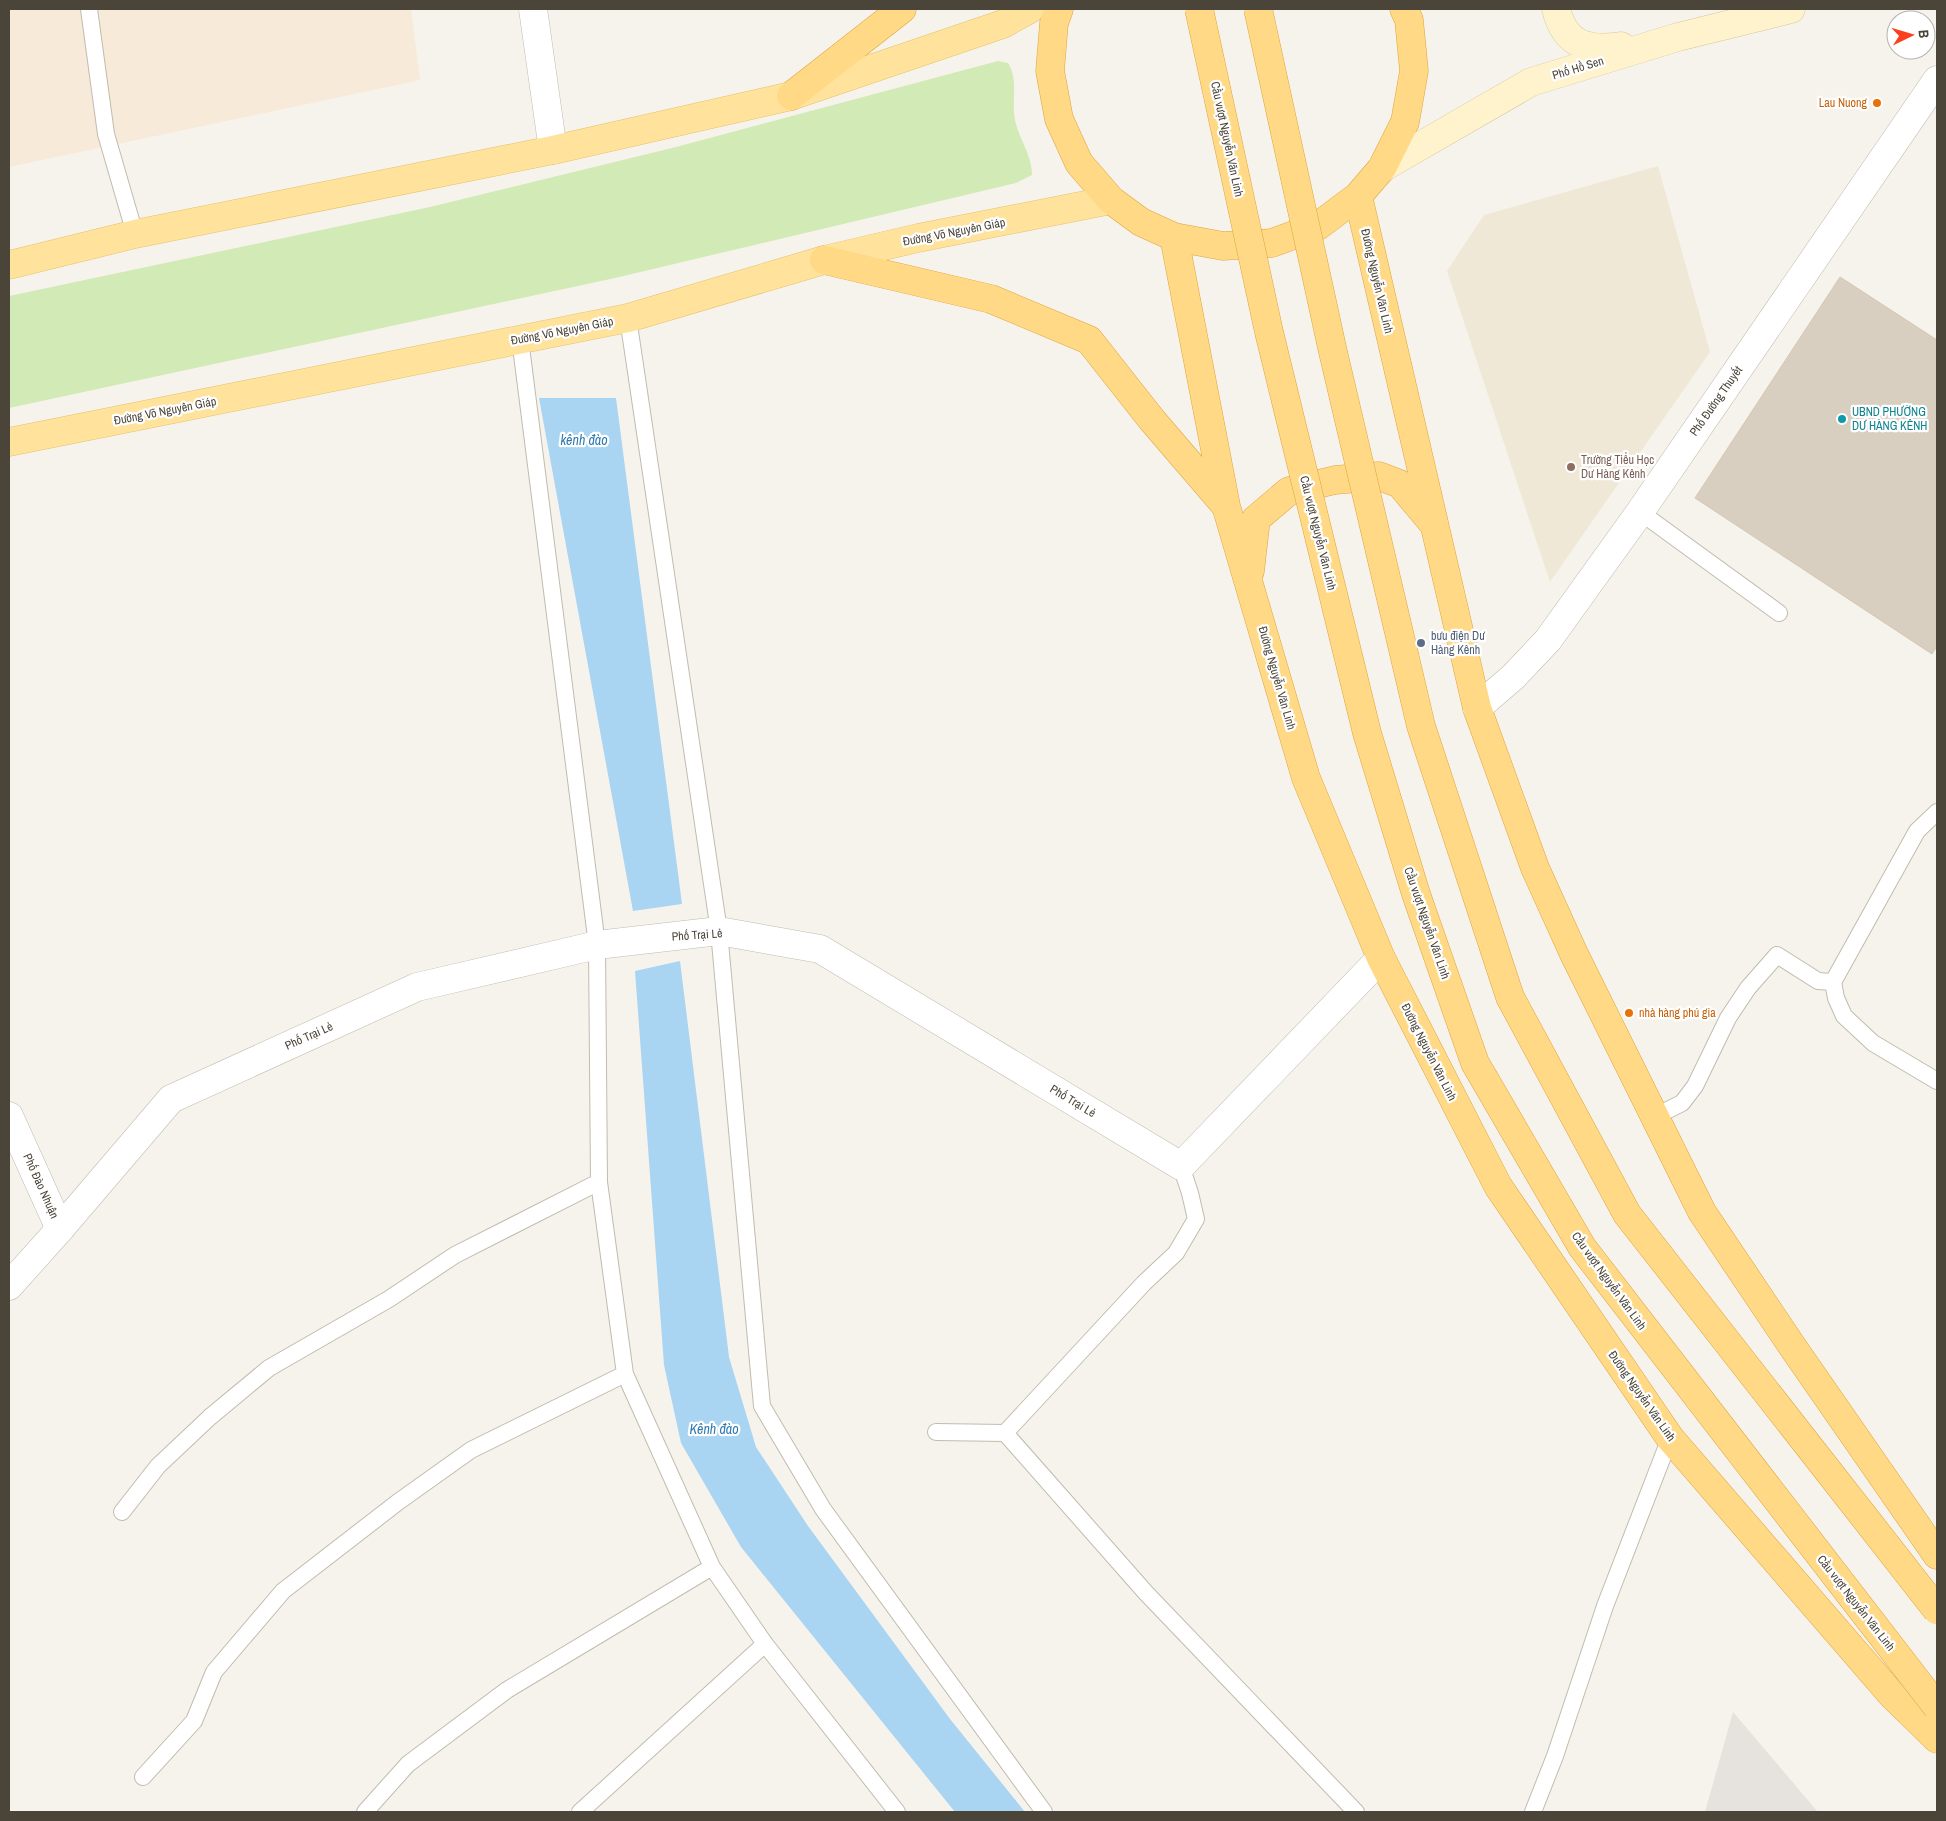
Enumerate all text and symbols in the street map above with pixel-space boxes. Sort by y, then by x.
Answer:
north arrow [1886,10,1936,60]
text: B [1915,29,1933,39]
street label: Phố Hồ Sen [1550,53,1606,83]
street label: Cầu vượt Nguyễn Văn Linh [1207,80,1247,198]
place label: Lau Nuong [1819,95,1868,111]
marker: Lau Nuong [1871,97,1883,109]
street label: Đường Võ Nguyên Giáp [901,214,1007,250]
street label: Đường Nguyễn Văn Linh [1357,227,1397,335]
street label: Đường Võ Nguyên Giáp [509,313,615,349]
street label: Phố Đường Thuyết [1686,363,1746,439]
street label: Đường Võ Nguyên Giáp [112,393,218,429]
place label: UBND PHƯỜNG DƯ HÀNG KÊNH [1852,404,1927,434]
marker: UBND PHƯỜNG DƯ HÀNG KÊNH [1836,413,1848,425]
water label: kênh đào [560,431,608,449]
place label: Trường Tiểu Học Dư Hàng Kênh [1581,452,1654,482]
marker: Trường Tiểu Học Dư Hàng Kênh [1565,461,1577,473]
street label: Cầu vượt Nguyễn Văn Linh [1296,474,1340,592]
street label: Đường Nguyễn Văn Linh [1255,624,1299,732]
place label: bưu điện Dư Hàng Kênh [1431,628,1485,658]
marker: bưu điện Dư Hàng Kênh [1415,637,1427,649]
street label: Cầu vượt Nguyễn Văn Linh [1400,865,1454,981]
street label: Phố Trại Lẻ [671,925,723,945]
street label: Đường Nguyễn Văn Linh [1398,1001,1460,1103]
place label: nhà hàng phú gia [1639,1005,1716,1021]
marker: nhà hàng phú gia [1623,1007,1635,1019]
street label: Phố Trại Lẻ [282,1018,336,1054]
street label: Phố Trại Lẻ [1047,1081,1099,1121]
street label: Phố Đào Nhuận [19,1151,63,1221]
street label: Cầu vượt Nguyễn Văn Linh [1568,1229,1650,1333]
street label: Đường Nguyễn Văn Linh [1605,1348,1679,1444]
water label: Kênh đào [689,1420,739,1438]
street label: Cầu vượt Nguyễn Văn Linh [1814,1552,1898,1654]

